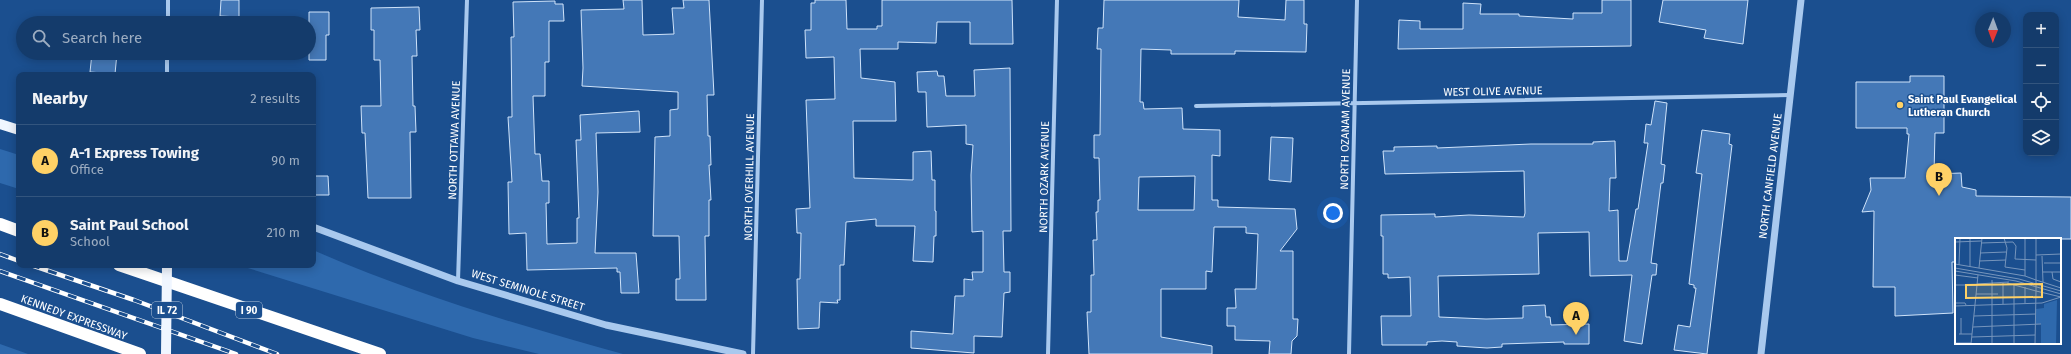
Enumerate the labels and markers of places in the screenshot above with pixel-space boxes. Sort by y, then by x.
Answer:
place label: Saint Paul Evangelical Lutheran Church [1908,93,2018,119]
marker: Saint Paul Evangelical Lutheran Church [1895,100,1905,110]
pin: B [1926,163,1952,196]
pin: A [1563,302,1589,335]

